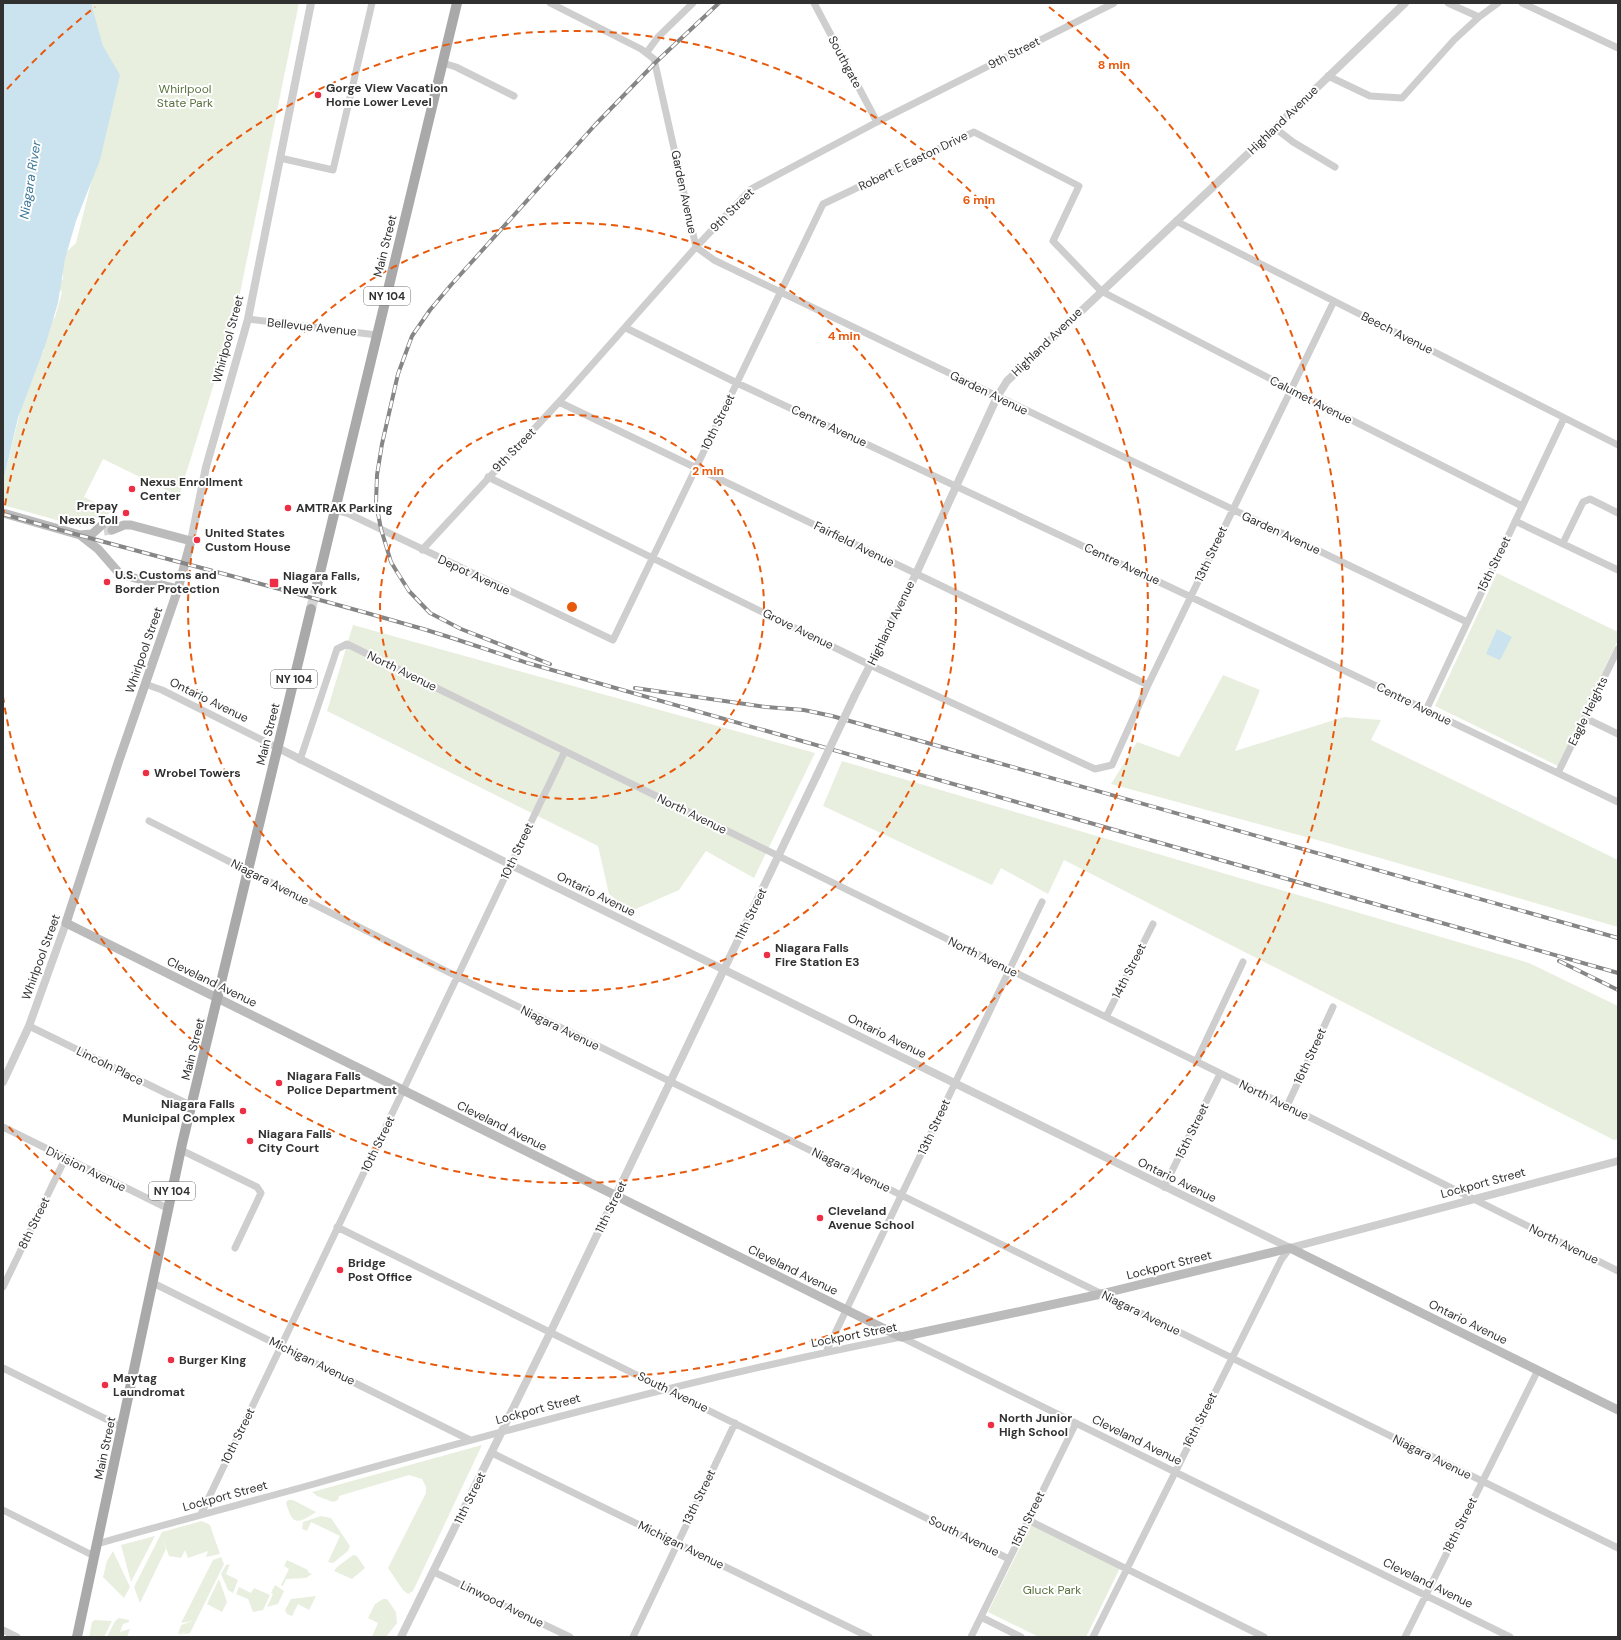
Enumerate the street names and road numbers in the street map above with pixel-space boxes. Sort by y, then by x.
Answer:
street label: Southgate [825,33,866,91]
street label: 9th Street [985,33,1043,73]
street label: Highland Avenue [1244,82,1322,158]
street label: Robert E Easton Drive [856,127,970,194]
street label: Garden Avenue [667,149,701,235]
street label: 9th Street [706,184,758,236]
street label: Main Street [370,213,401,279]
road number: NY 104 [364,287,410,305]
street label: Whirlpool Street [209,293,247,385]
street label: Highland Avenue [1008,304,1086,380]
street label: Beech Avenue [1358,308,1436,358]
street label: Bellevue Avenue [266,314,358,340]
street label: Garden Avenue [947,367,1031,419]
street label: Calumet Avenue [1267,372,1355,428]
street label: 10th Street [697,391,739,453]
street label: Centre Avenue [788,401,870,451]
street label: 9th Street [489,424,540,476]
street label: Garden Avenue [1239,508,1323,558]
street label: Fairfield Avenue [811,518,897,570]
street label: 13th Street [1191,523,1231,584]
street label: 15th Street [1474,533,1514,594]
street label: Centre Avenue [1081,539,1163,589]
street label: Depot Avenue [435,551,513,599]
street label: Highland Avenue [864,578,918,668]
street label: Whirlpool Street [122,605,166,695]
street label: Grove Avenue [760,605,836,653]
street label: North Avenue [365,647,440,695]
road number: NY 104 [271,670,317,688]
street label: Ontario Avenue [167,674,251,726]
street label: Eagle Heights [1564,674,1612,748]
street label: Centre Avenue [1374,679,1455,729]
street label: Main Street [253,701,284,767]
street label: North Avenue [655,790,730,838]
street label: 10th Street [497,820,537,882]
street label: Niagara Avenue [228,855,312,909]
street label: Ontario Avenue [554,868,638,920]
street label: 11th Street [731,885,771,943]
street label: Whirlpool Street [18,912,64,1002]
street label: North Avenue [946,933,1021,981]
street label: 14th Street [1108,940,1150,1001]
street label: Cleveland Avenue [164,953,260,1011]
street label: Niagara Avenue [518,1002,602,1054]
street label: Ontario Avenue [845,1010,929,1062]
street label: Main Street [178,1016,209,1082]
street label: 16th Street [1290,1025,1330,1087]
street label: Lincoln Place [74,1043,146,1089]
street label: North Avenue [1237,1076,1312,1124]
street label: 13th Street [914,1096,954,1157]
street label: Cleveland Avenue [454,1097,550,1155]
street label: 15th Street [1172,1100,1212,1161]
street label: 10th Street [357,1113,399,1175]
street label: Division Avenue [43,1143,129,1195]
street label: Niagara Avenue [809,1144,893,1196]
street label: Ontario Avenue [1135,1154,1219,1206]
street label: Lockport Street [1439,1164,1527,1202]
street label: 11th Street [591,1178,631,1236]
road number: NY 104 [149,1182,195,1200]
street label: 8th Street [15,1194,54,1252]
street label: North Avenue [1527,1220,1602,1268]
street label: Cleveland Avenue [745,1241,841,1299]
street label: Lockport Street [1125,1247,1213,1283]
street label: Niagara Avenue [1099,1287,1183,1339]
street label: Ontario Avenue [1426,1296,1510,1348]
street label: Lockport Street [810,1319,899,1351]
street label: Michigan Avenue [266,1333,358,1389]
street label: South Avenue [635,1368,711,1416]
street label: 16th Street [1179,1389,1221,1450]
street label: Lockport Street [494,1390,582,1428]
street label: 10th Street [217,1405,259,1467]
street label: Cleveland Avenue [1089,1411,1185,1469]
street label: Main Street [91,1415,119,1481]
street label: Niagara Avenue [1390,1431,1474,1483]
street label: 13th Street [679,1466,719,1527]
street label: 11th Street [450,1469,490,1527]
street label: Lockport Street [181,1477,269,1515]
street label: 15th Street [1008,1488,1048,1549]
street label: 18th Street [1439,1494,1481,1555]
street label: South Avenue [926,1512,1002,1560]
street label: Michigan Avenue [635,1517,727,1573]
street label: Cleveland Avenue [1380,1554,1476,1612]
street label: Linwood Avenue [458,1577,546,1631]

